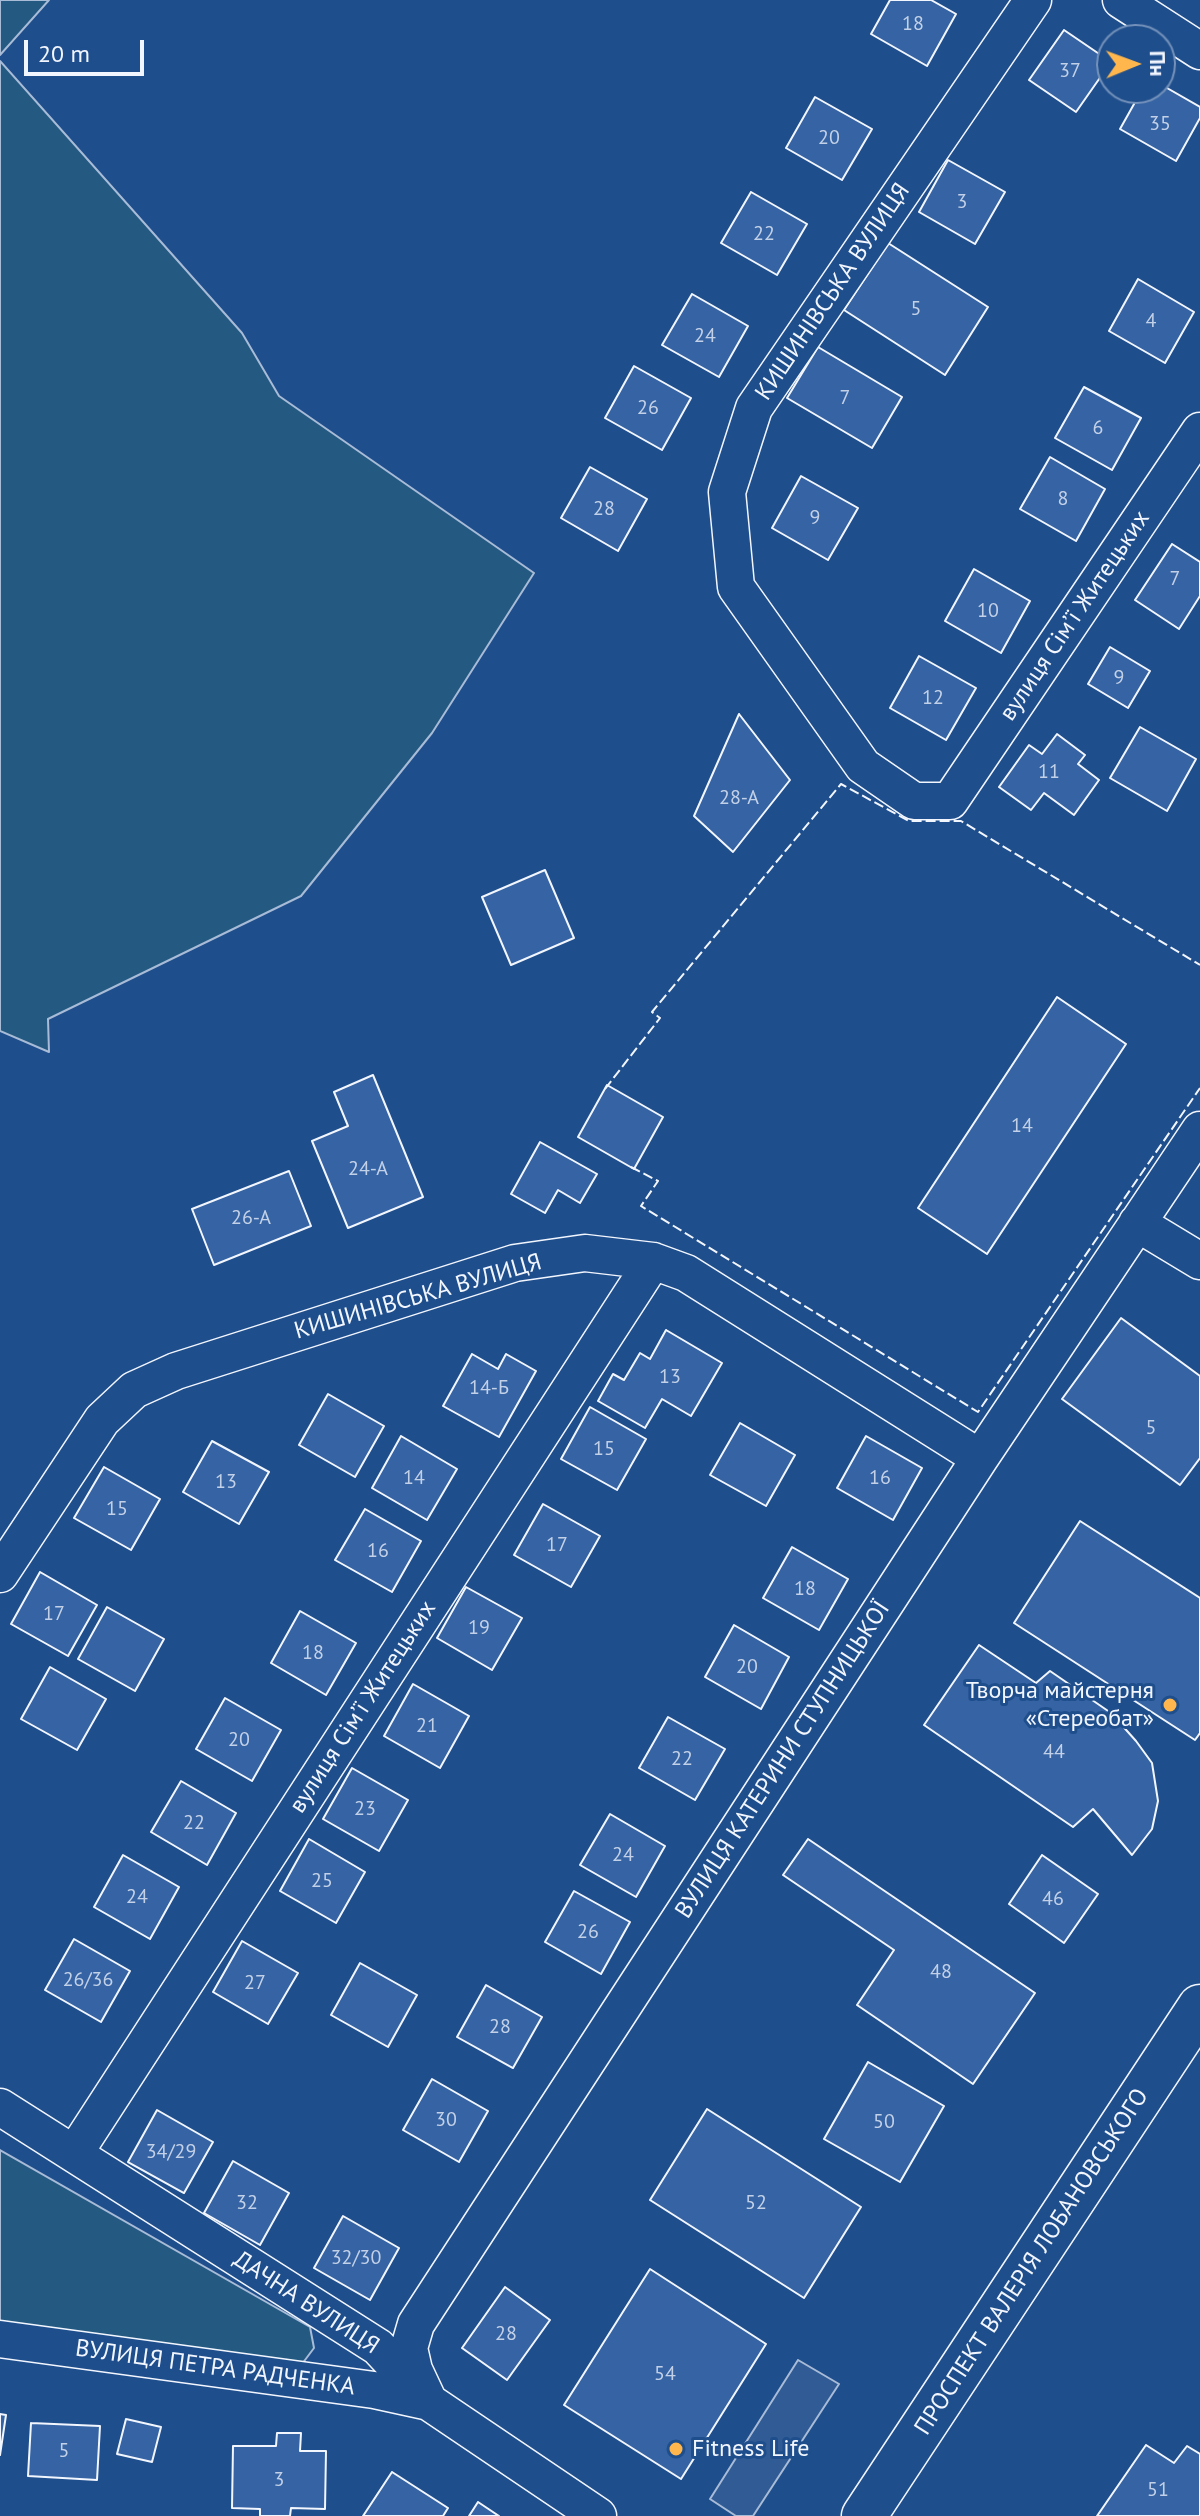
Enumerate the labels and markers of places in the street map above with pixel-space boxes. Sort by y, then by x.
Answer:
place label: Творча майстерня «Стереобат» [966,1677,1154,1733]
marker: Творча майстерня «Стереобат» [1161,1696,1179,1714]
place label: Fitness Life [692,2435,809,2463]
marker: Fitness Life [667,2440,685,2458]

